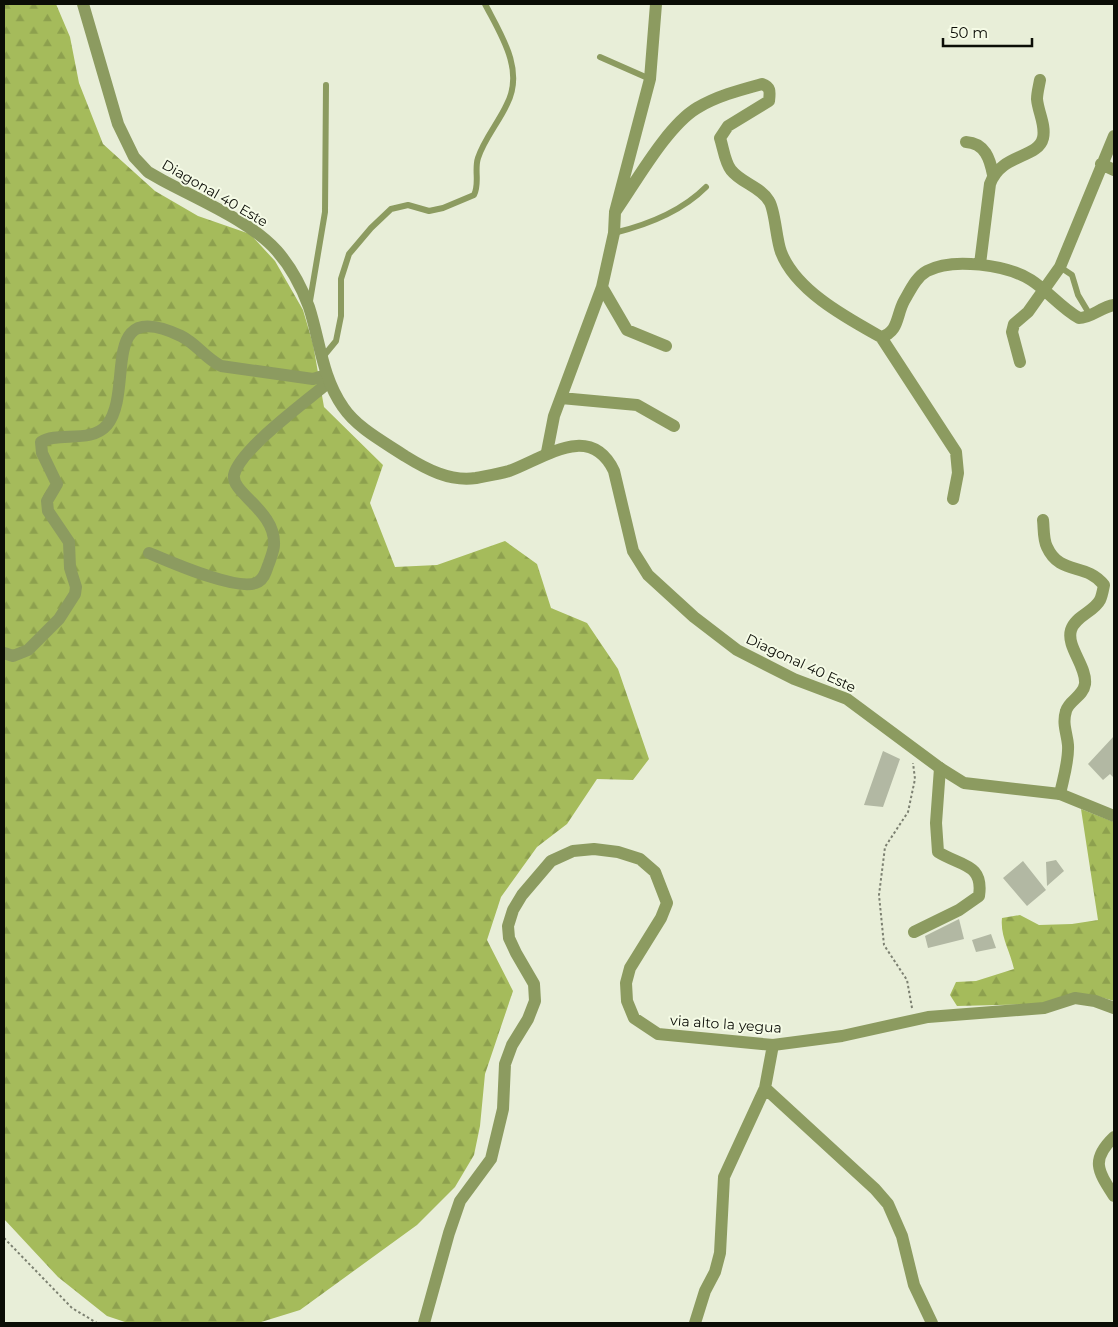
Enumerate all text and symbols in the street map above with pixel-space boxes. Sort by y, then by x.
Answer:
scale bar [943,15,1032,47]
text: 50 m [950,23,988,42]
street label: Diagonal 40 Este [159,155,271,231]
street label: Diagonal 40 Este [743,630,859,696]
street label: via alto la yegua [670,1011,782,1037]

